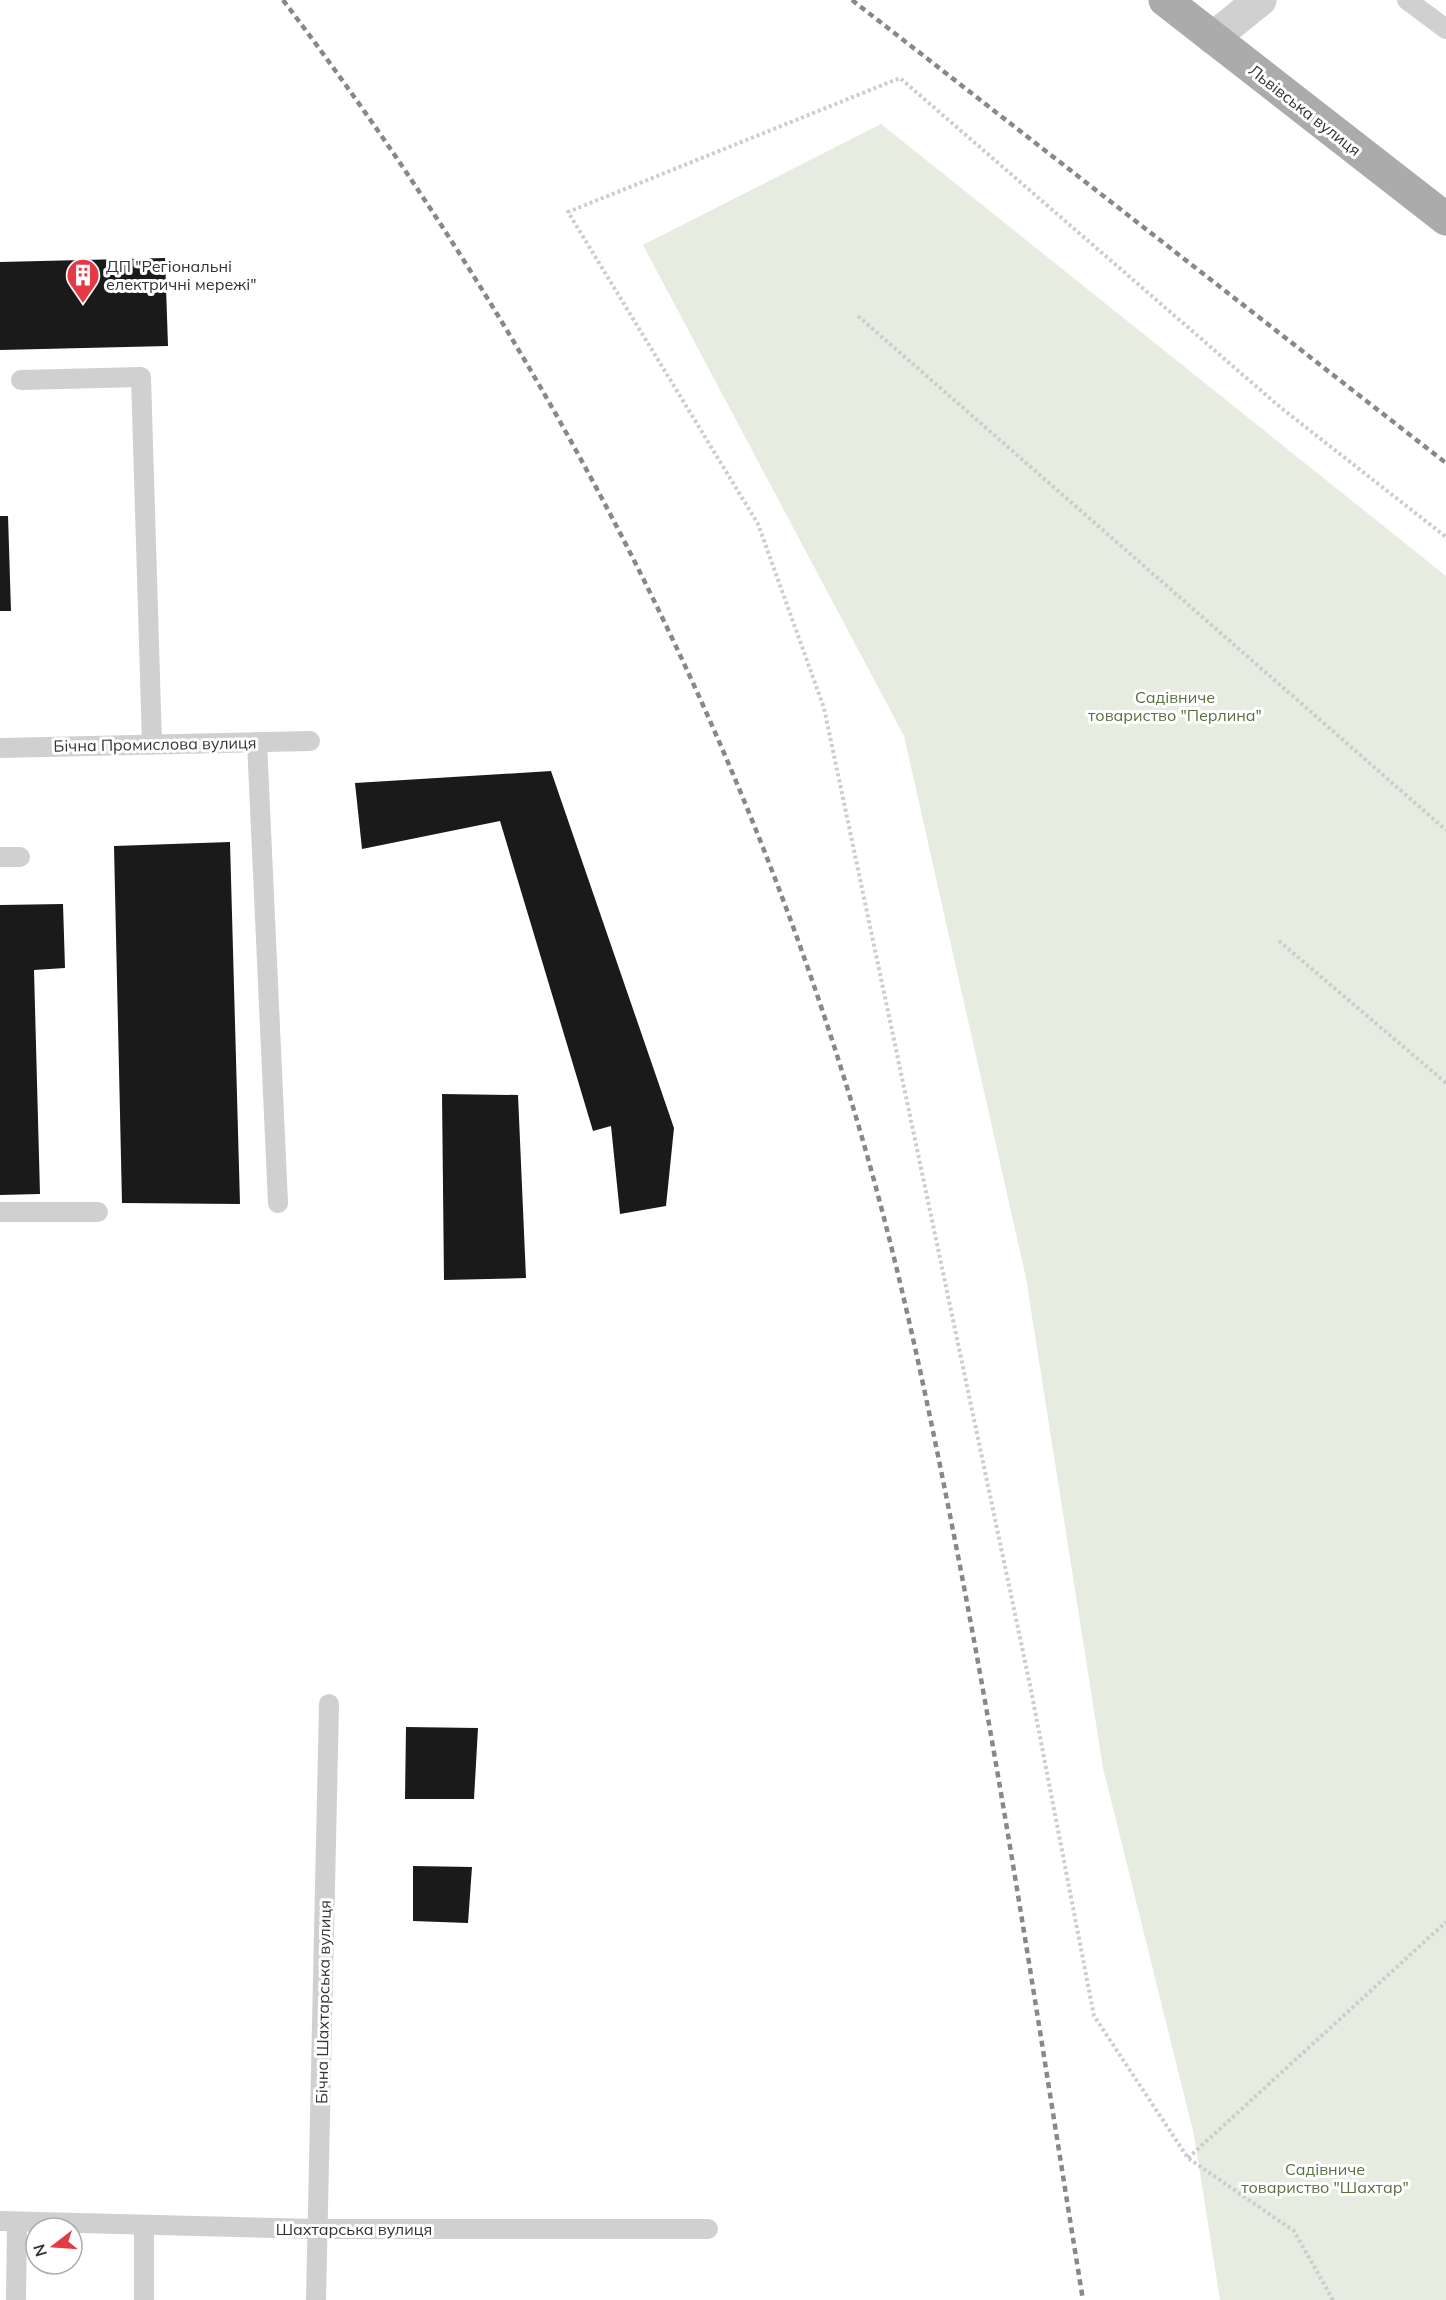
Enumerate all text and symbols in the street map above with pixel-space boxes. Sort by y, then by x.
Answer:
street label: Львівська вулиця [1245,60,1365,160]
place label: ДП "Регіональні електричні мережі" [106,256,256,294]
building icon: ДП "Регіональні електричні мережі" [65,257,101,304]
park label: Садівниче товариство "Перлина" [1088,687,1262,725]
street label: Бічна Промислова вулиця [53,732,257,756]
street label: Бічна Шахтарська вулиця [311,1900,335,2104]
park label: Садівниче товариство "Шахтар" [1241,2159,1409,2197]
north arrow [24,2216,84,2276]
street label: Шахтарська вулиця [276,2219,432,2239]
text: N [28,2242,51,2259]

